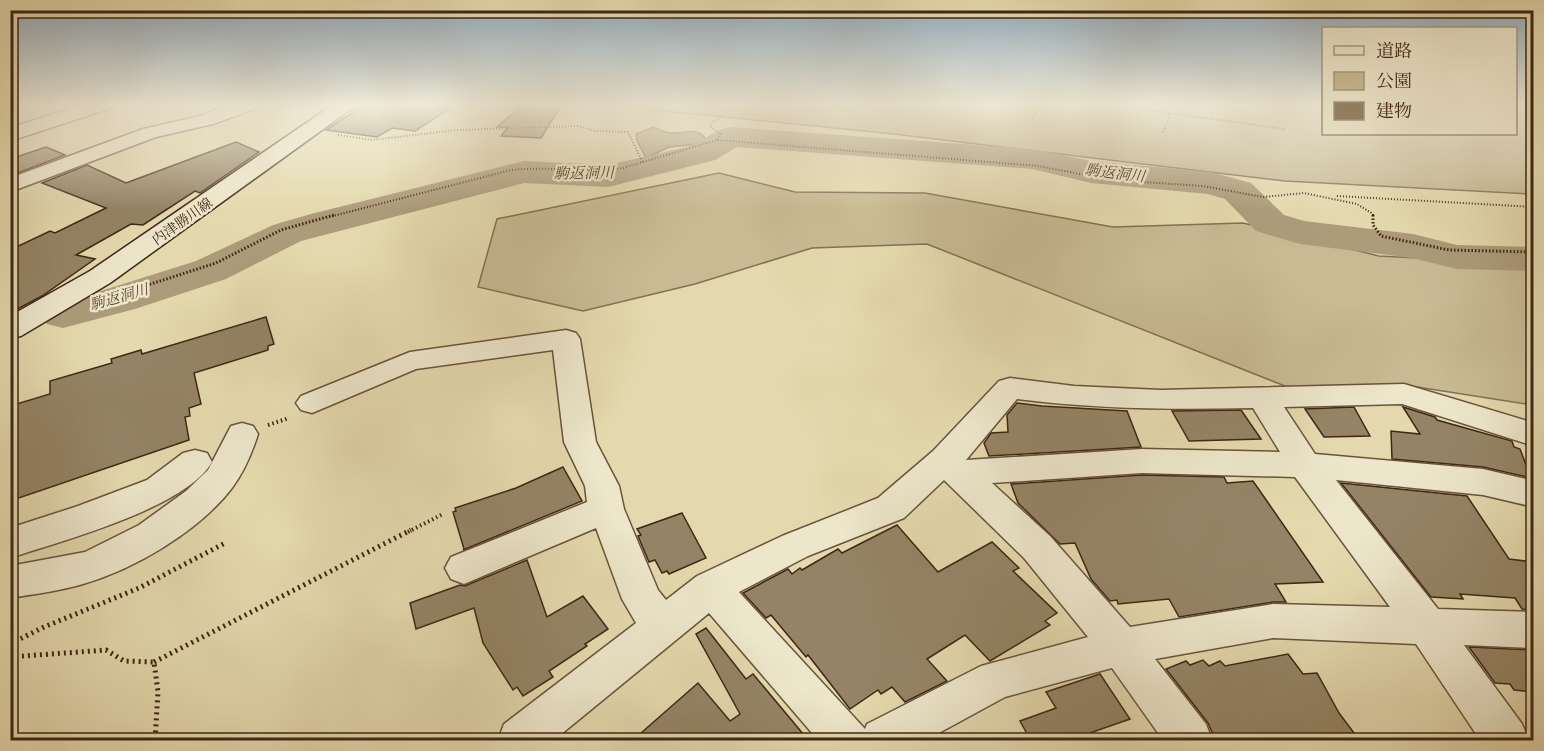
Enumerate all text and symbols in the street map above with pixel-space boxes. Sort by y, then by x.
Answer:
legend [1322,27,1517,135]
text: 道路 [1376,40,1412,62]
text: 公園 [1376,70,1412,92]
text: 建物 [1376,100,1412,122]
water label: 駒返洞川 [1084,160,1148,186]
water label: 駒返洞川 [554,163,616,183]
street label: 内津勝川線 [149,194,216,248]
water label: 駒返洞川 [88,280,152,314]

